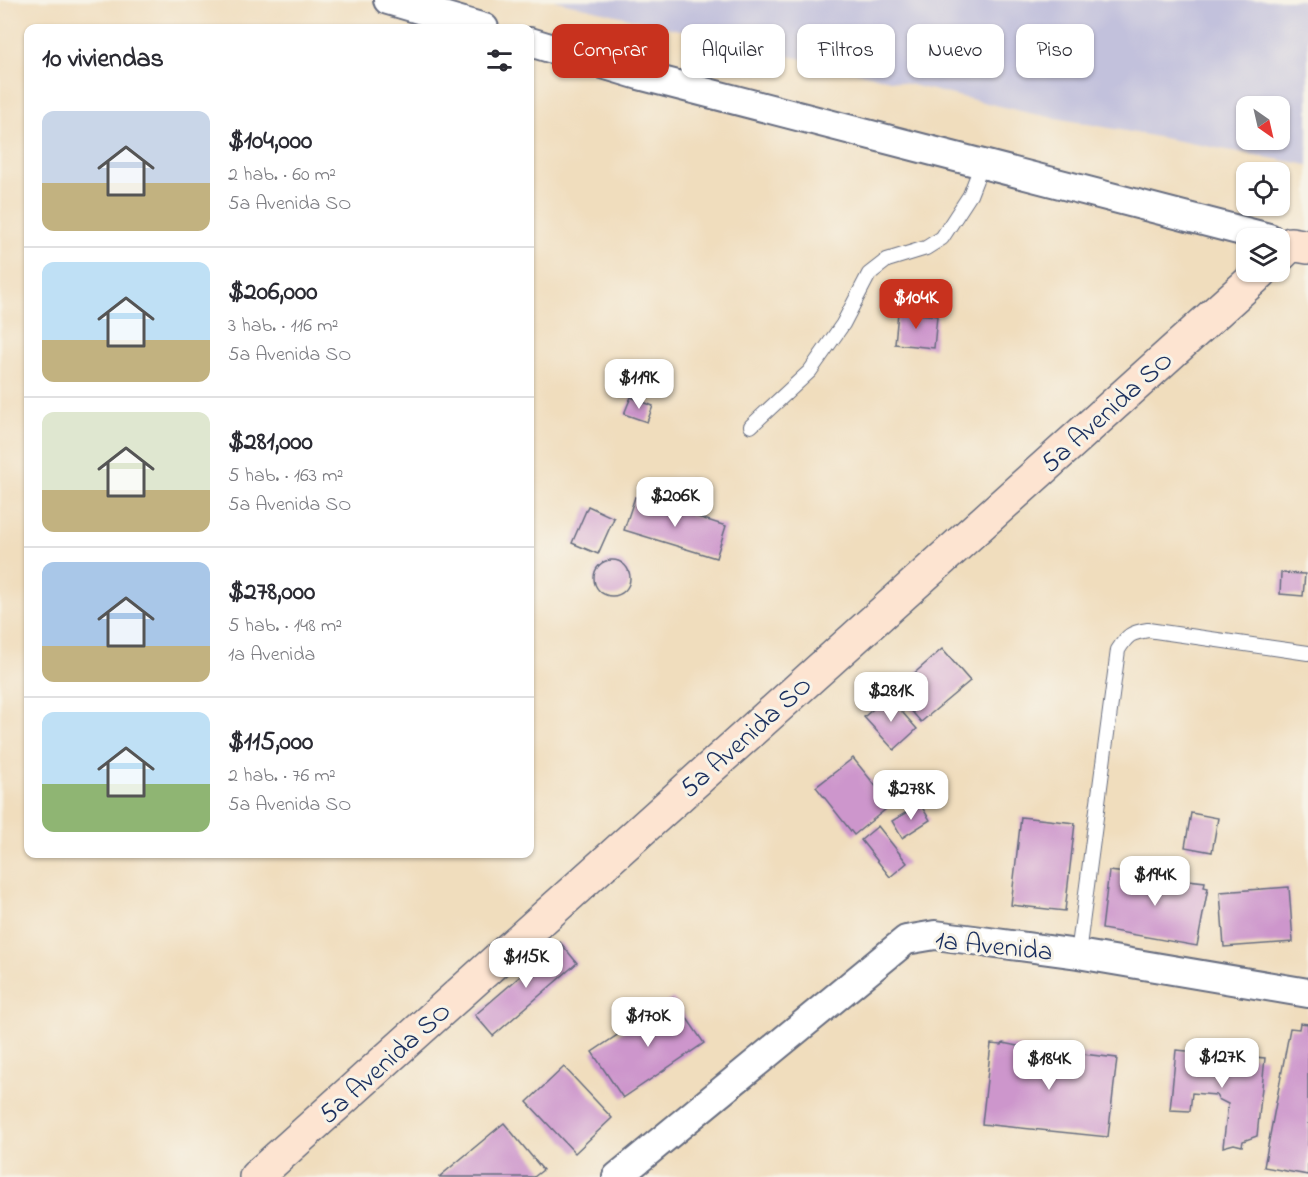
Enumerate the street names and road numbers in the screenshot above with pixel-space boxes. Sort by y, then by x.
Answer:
street label: 5a Avenida SO [1033,343,1183,483]
street label: 5a Avenida SO [672,668,822,808]
street label: 1a Avenida [933,922,1054,973]
street label: 5a Avenida SO [311,994,461,1134]

